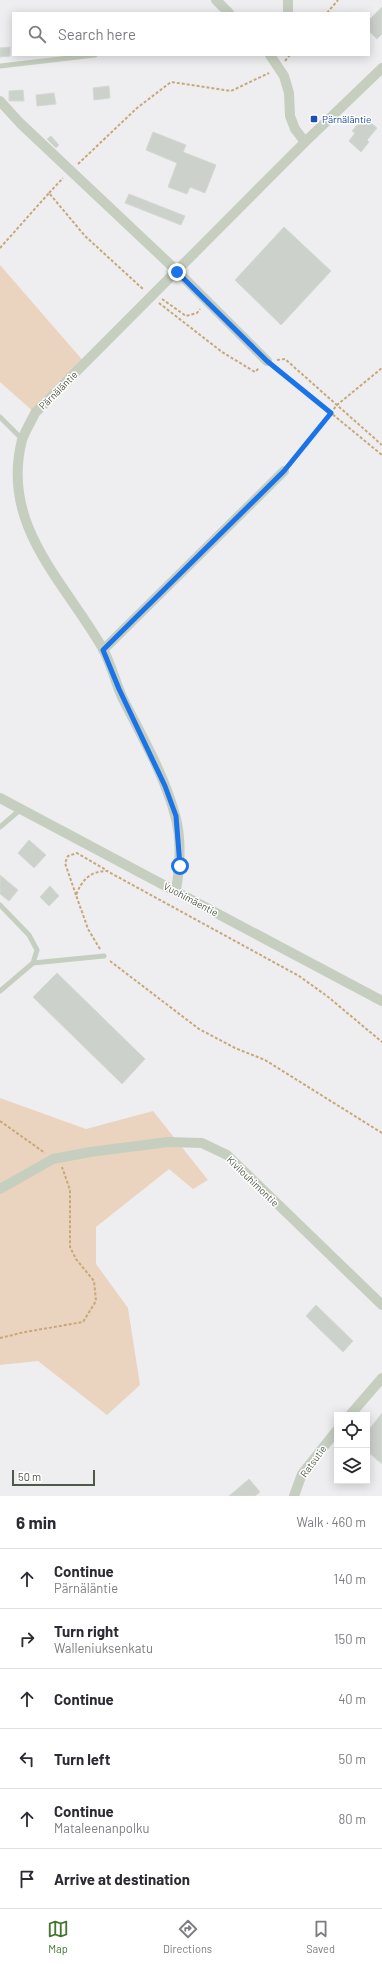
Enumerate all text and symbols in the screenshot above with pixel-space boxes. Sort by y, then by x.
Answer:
search box [12,12,370,56]
icon: search [26,23,48,45]
text: Search here [58,25,136,43]
place label: Pärnäläntie [322,113,371,125]
marker: Pärnäläntie [309,114,319,124]
route end [168,263,186,281]
street label: Pärnäläntie [36,368,80,412]
route start [171,857,189,875]
street label: Vuohimäentie [162,880,220,918]
street label: Kivilouhimontie [225,1153,281,1209]
map controls [334,1412,370,1484]
button: locate [334,1412,370,1448]
street label: Ratsutie [297,1443,329,1479]
button: layers [334,1448,370,1484]
scale bar [12,1468,95,1487]
text: 50 m [18,1470,41,1483]
text: 6 min [16,1512,56,1532]
text: Walk · 460 m [297,1514,366,1530]
text: Continue [54,1562,114,1580]
icon: ahead [16,1568,38,1590]
text: 140 m [334,1571,366,1587]
text: Pärnäläntie [54,1580,118,1596]
text: Turn right [54,1622,119,1640]
icon: right [16,1628,38,1650]
text: 150 m [334,1631,366,1647]
text: Walleniuksenkatu [54,1640,153,1656]
icon: ahead [16,1688,38,1710]
text: Continue [54,1690,114,1708]
text: 40 m [338,1691,366,1707]
icon: left [16,1748,38,1770]
text: Turn left [54,1750,110,1768]
text: 50 m [339,1751,366,1767]
text: Continue [54,1802,114,1820]
icon: ahead [16,1808,38,1830]
text: 80 m [339,1811,366,1827]
text: Mataleenanpolku [54,1820,149,1836]
icon: arrive [16,1868,38,1890]
text: Arrive at destination [54,1870,190,1888]
tab: Map [47,1918,69,1955]
tab: Directions [163,1918,212,1955]
tab: Saved [306,1918,335,1955]

